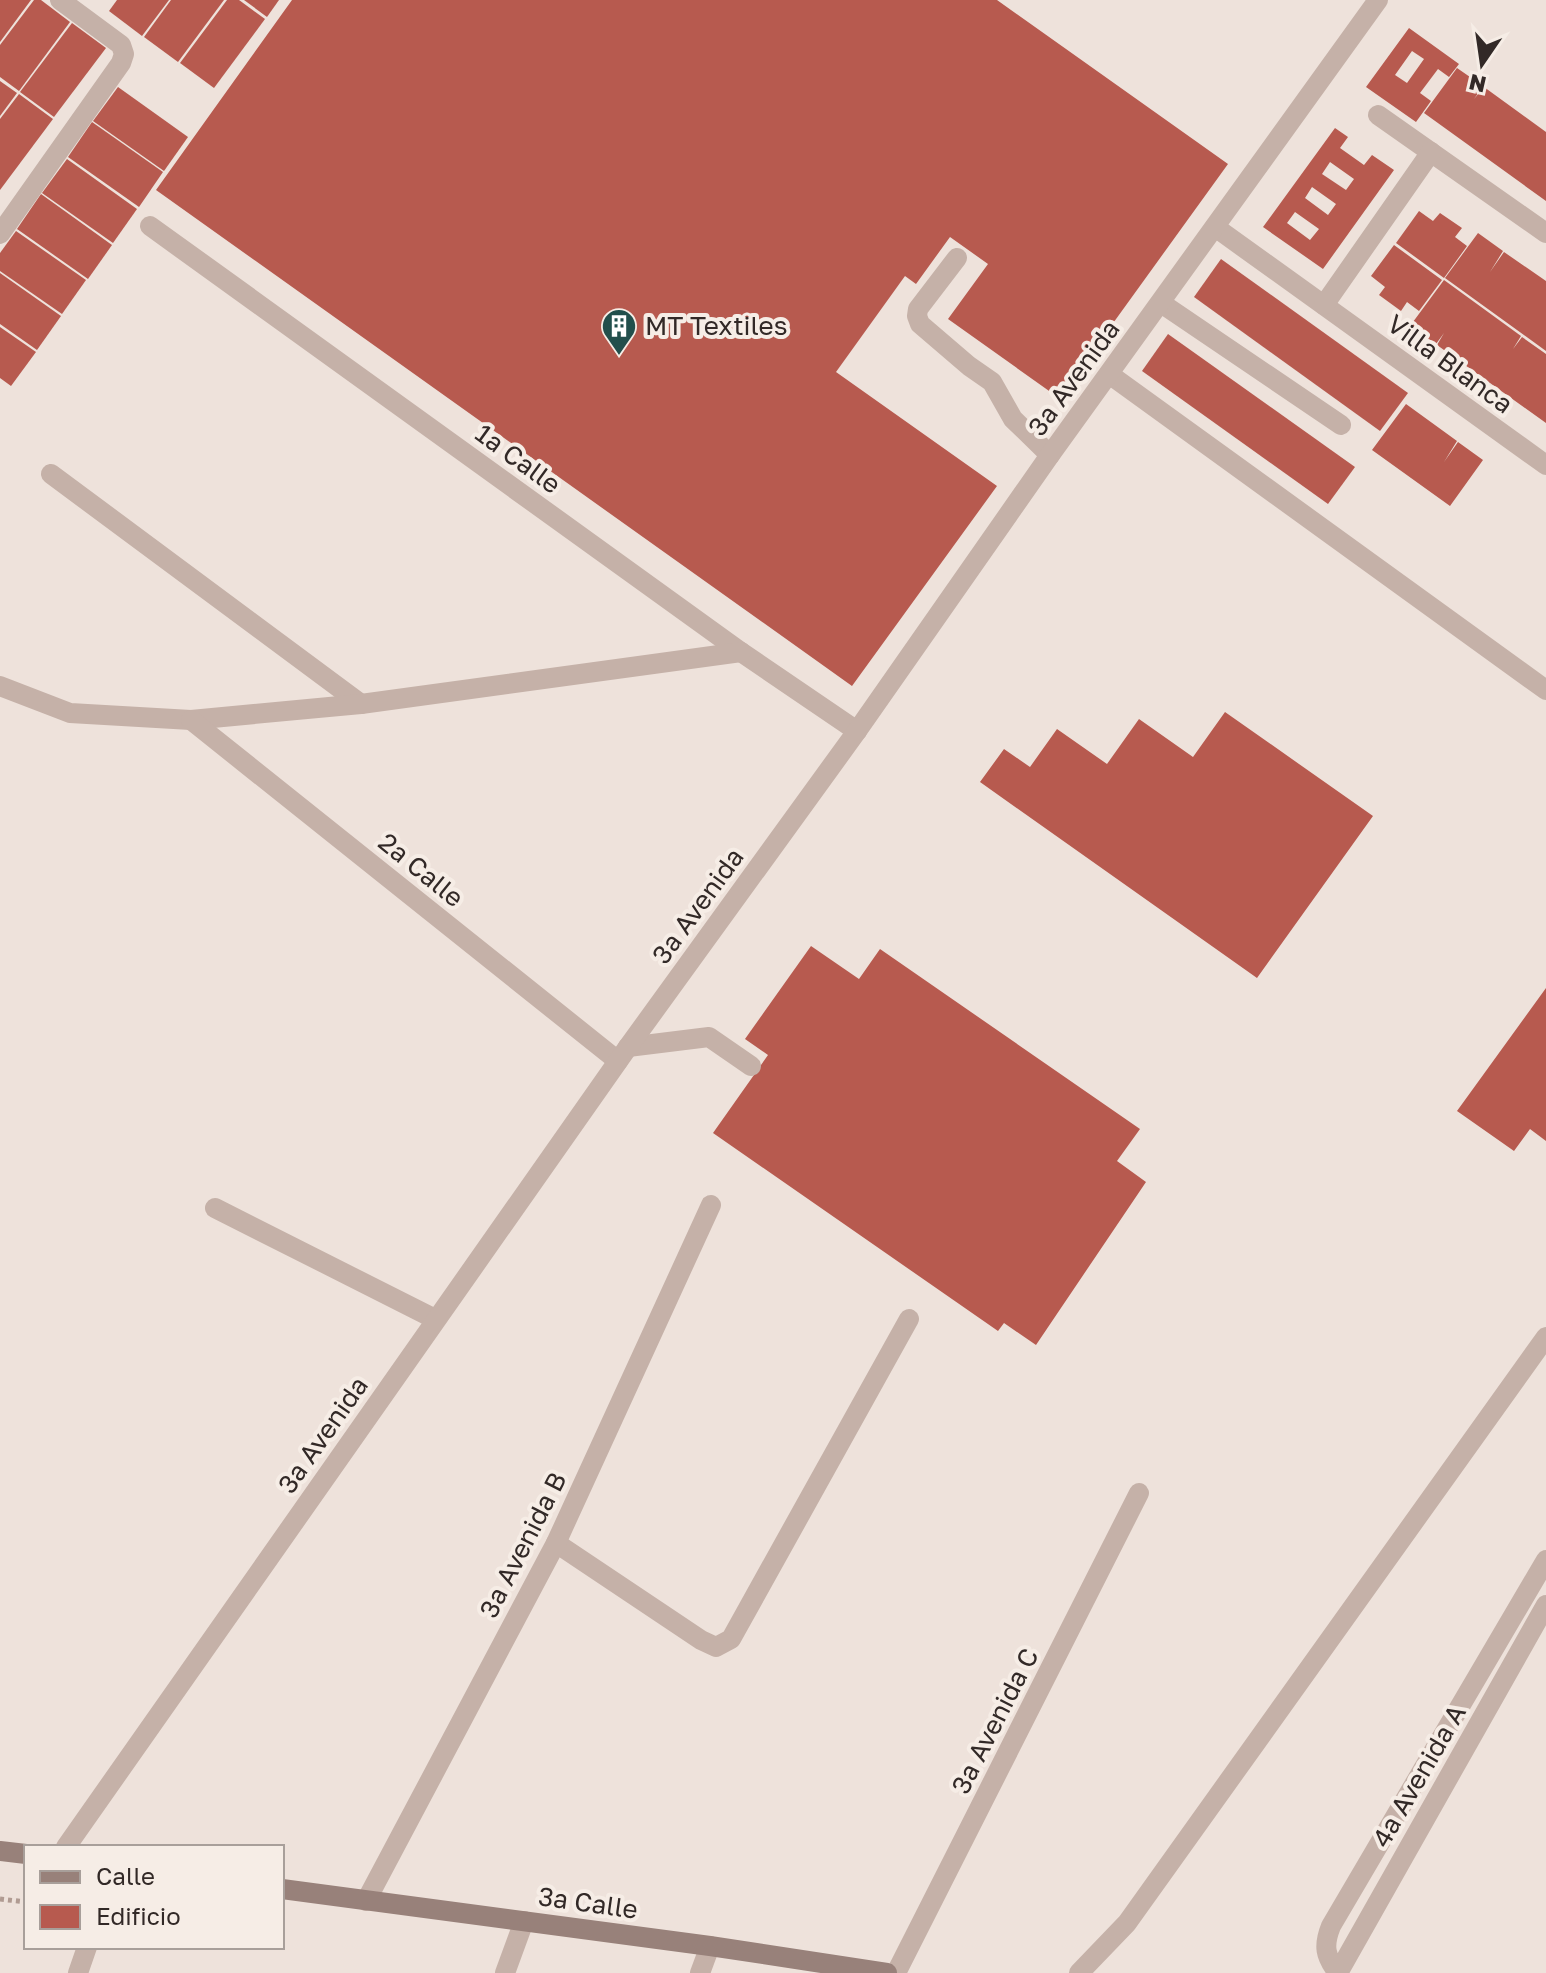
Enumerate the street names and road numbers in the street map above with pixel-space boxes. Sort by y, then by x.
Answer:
street label: Villa Blanca [1382,308,1519,419]
street label: 3a Avenida [1021,314,1126,441]
street label: 1a Calle [470,417,567,500]
street label: 2a Calle [373,826,470,913]
street label: 3a Avenida [645,842,750,969]
street label: 3a Avenida [271,1371,374,1499]
street label: 3a Avenida B [473,1467,572,1623]
street label: 3a Avenida C [945,1643,1045,1799]
street label: 4a Avenida A [1365,1699,1472,1853]
street label: 3a Calle [536,1880,640,1925]

